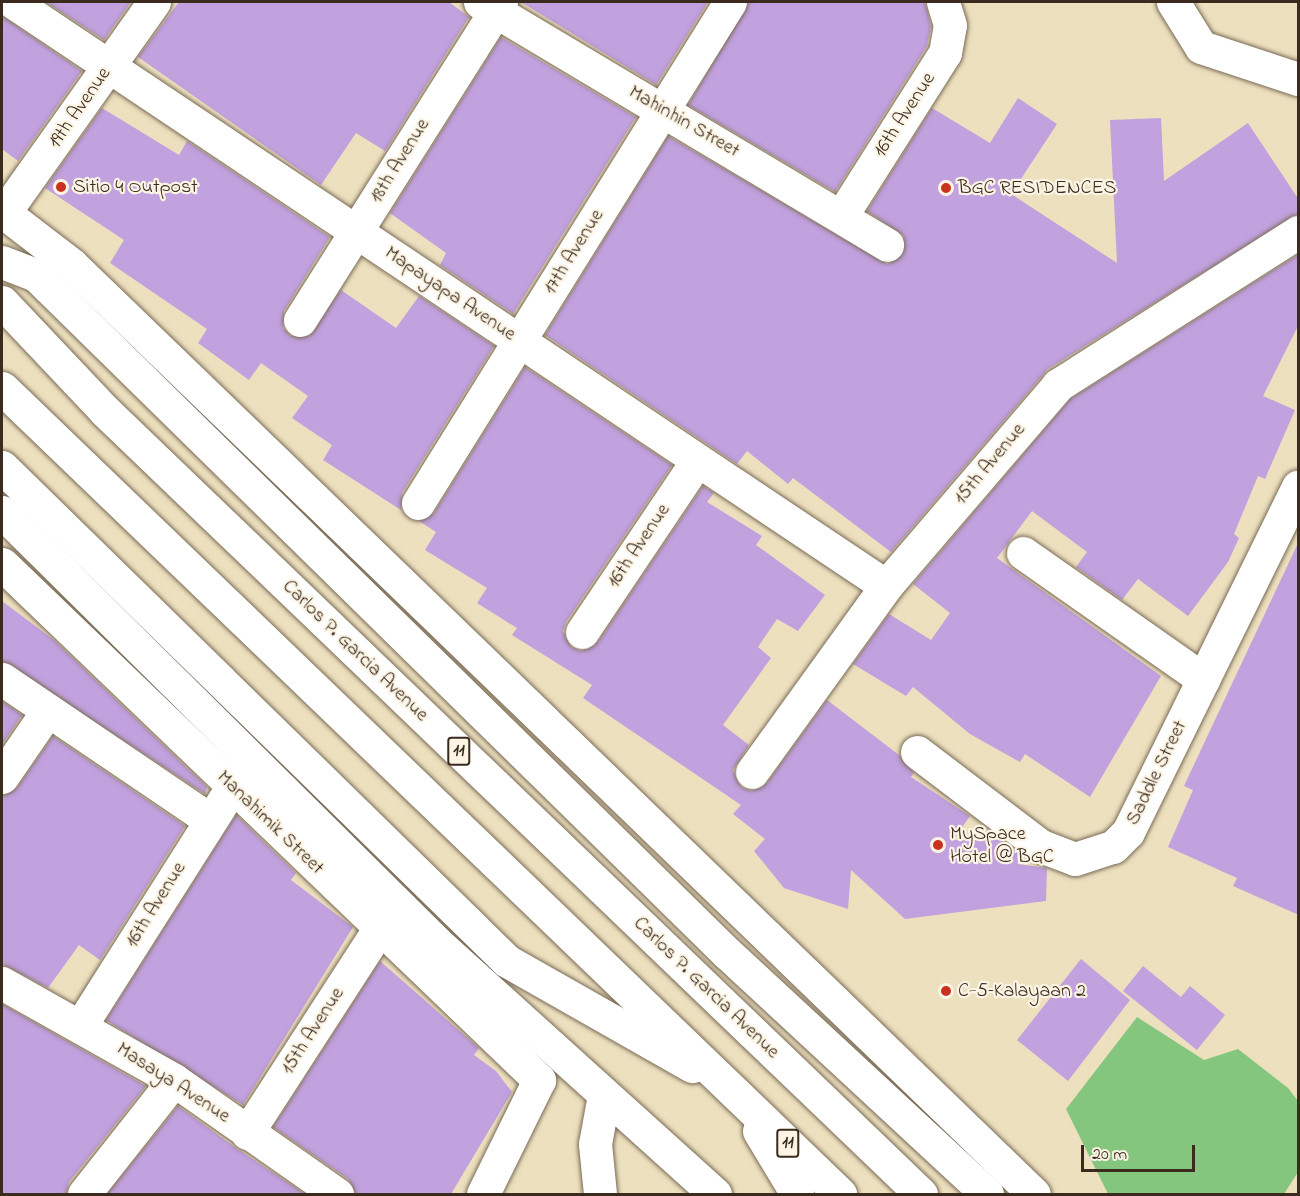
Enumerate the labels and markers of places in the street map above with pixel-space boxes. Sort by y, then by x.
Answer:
place label: Sitio 4 Outpost [73,175,198,199]
place label: BGC RESIDENCES [958,176,1116,200]
marker: Sitio 4 Outpost [54,180,68,194]
marker: BGC RESIDENCES [939,181,953,195]
place label: MySpace Hotel @ BGC [950,822,1054,869]
marker: MySpace Hotel @ BGC [931,838,945,852]
place label: C-5–Kalayaan 2 [958,979,1086,1003]
marker: C-5–Kalayaan 2 [939,984,953,998]

